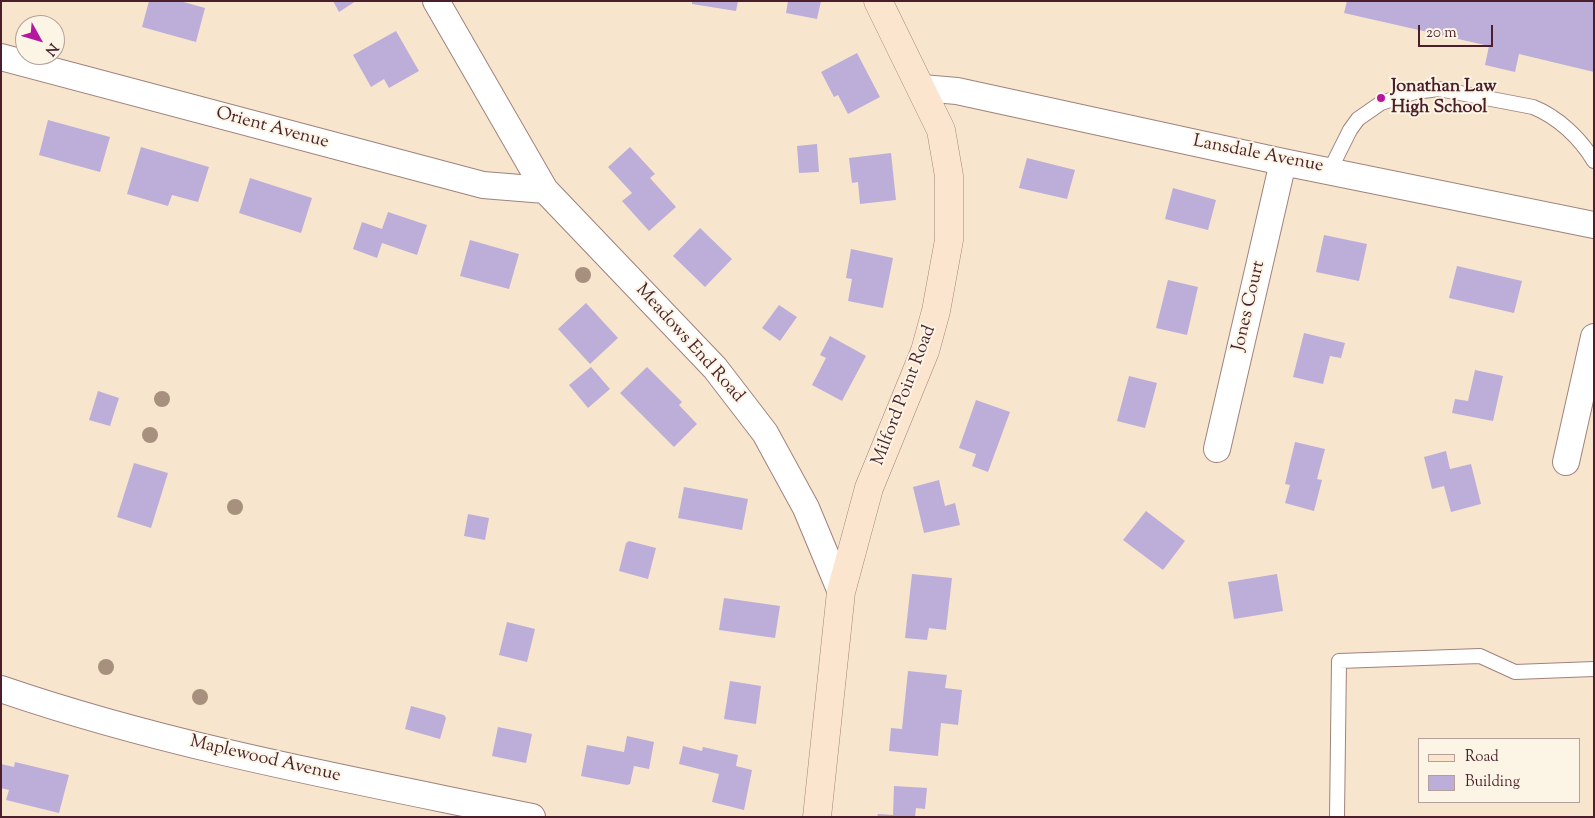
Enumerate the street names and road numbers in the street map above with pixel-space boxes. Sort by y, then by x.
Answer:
street label: Orient Avenue [213,104,331,154]
street label: Lansdale Avenue [1191,132,1325,178]
street label: Jones Court [1229,259,1271,353]
street label: Meadows End Road [630,280,748,408]
street label: Milford Point Road [868,323,942,469]
street label: Maplewood Avenue [187,732,343,788]

